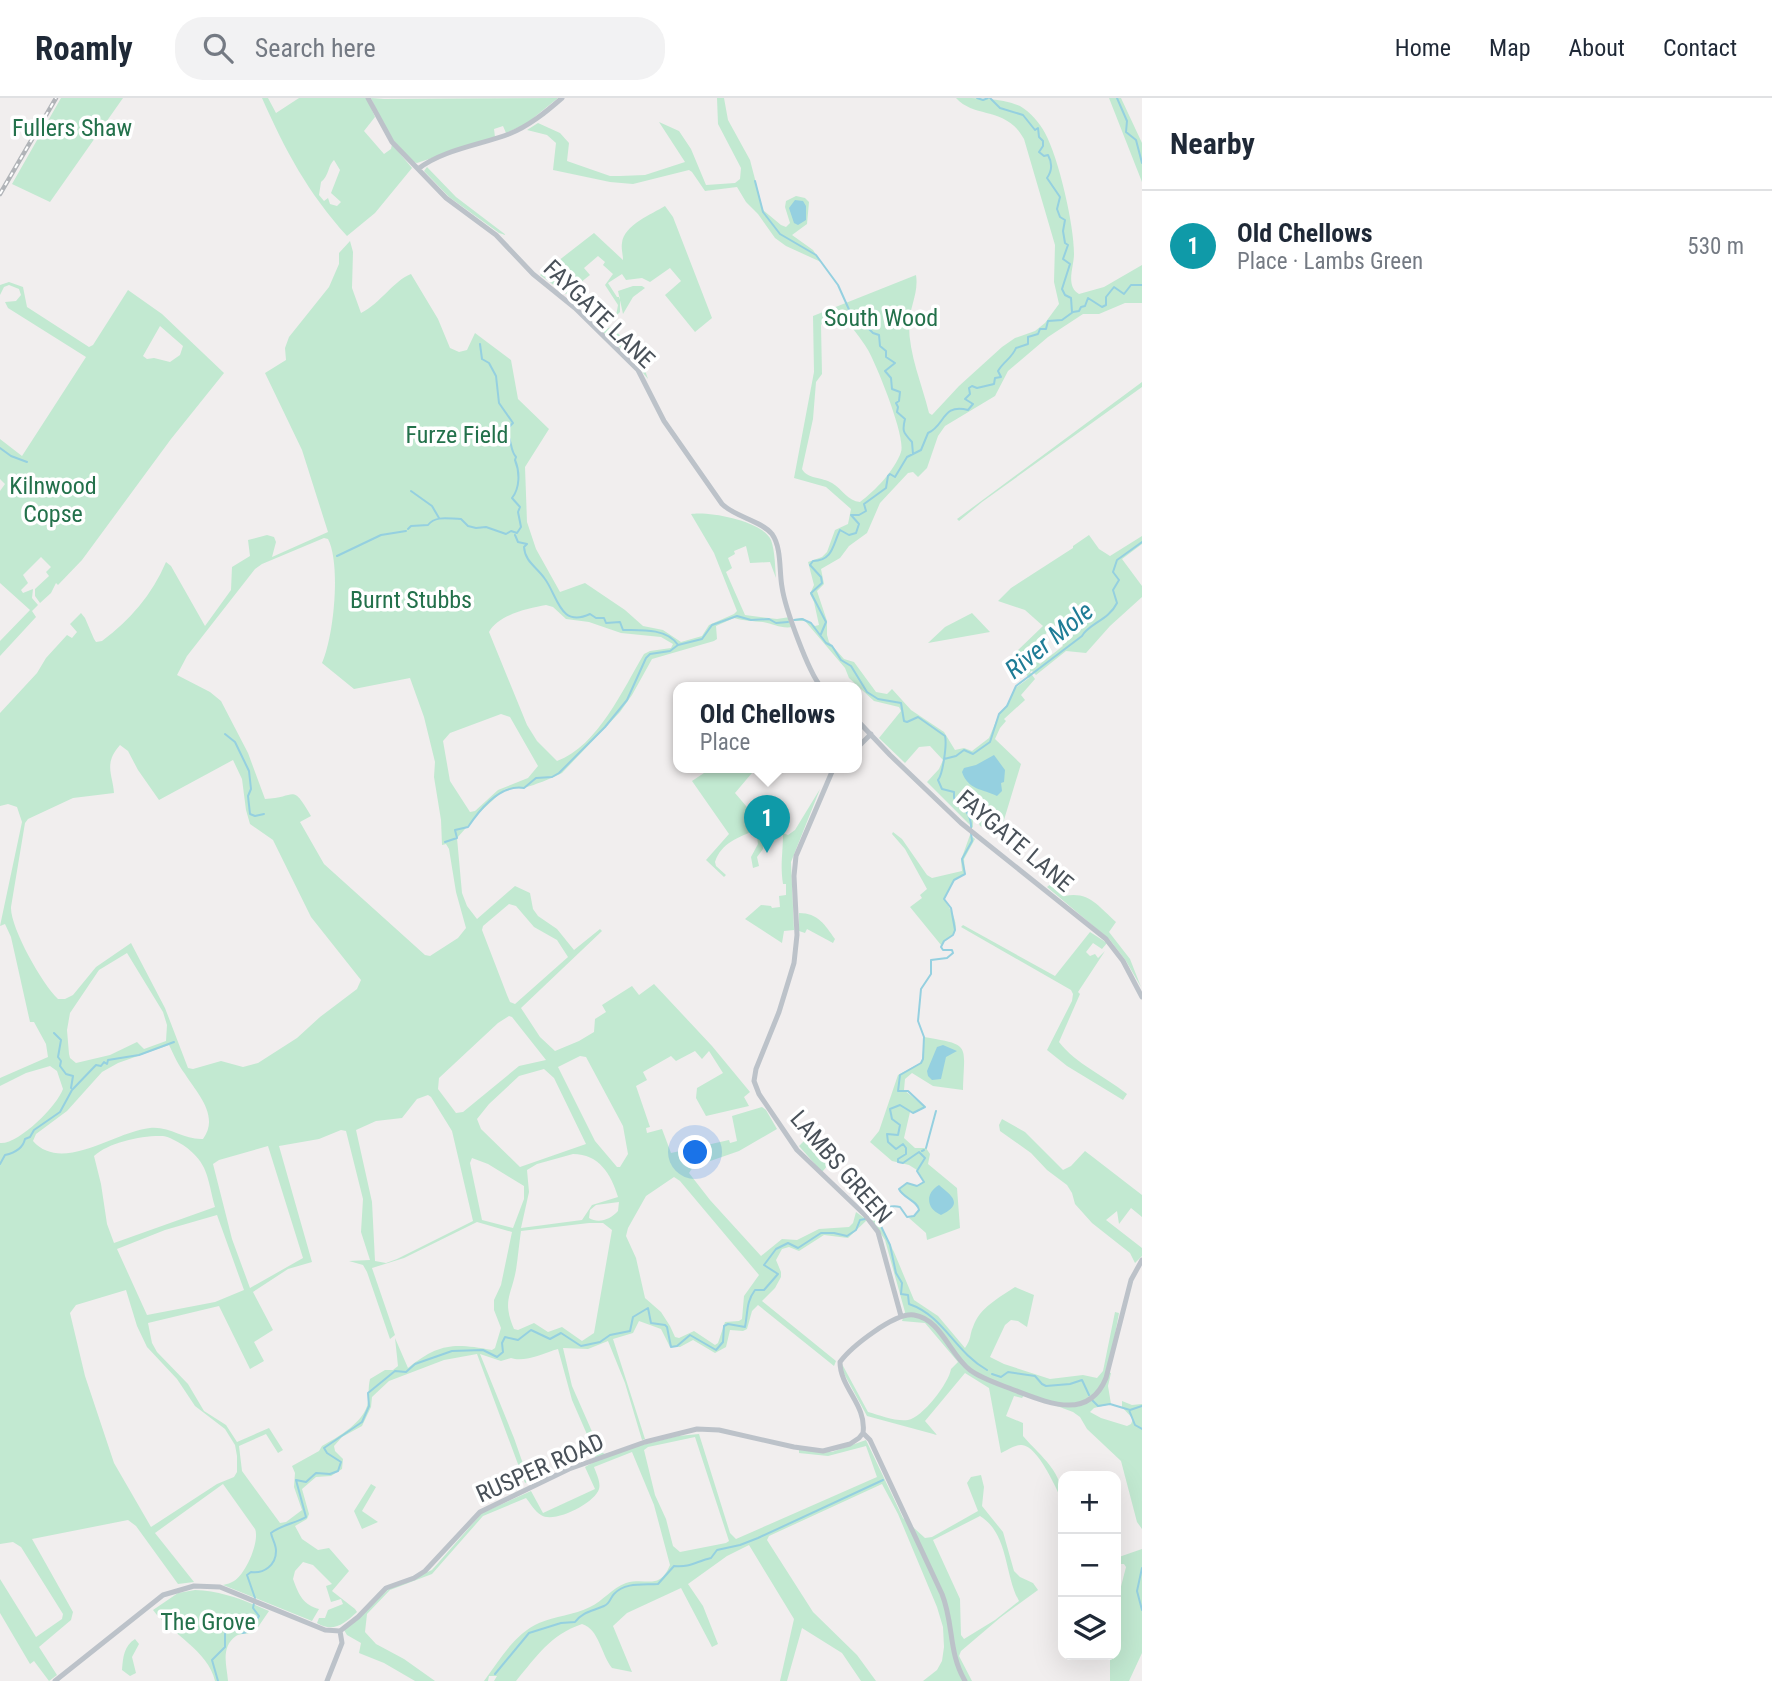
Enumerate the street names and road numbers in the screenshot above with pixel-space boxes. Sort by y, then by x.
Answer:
street label: FAYGATE LANE [538,254,660,374]
street label: FAYGATE LANE [951,784,1079,898]
street label: LAMBS GREEN [784,1105,898,1229]
street label: RUSPER ROAD [472,1427,608,1509]

